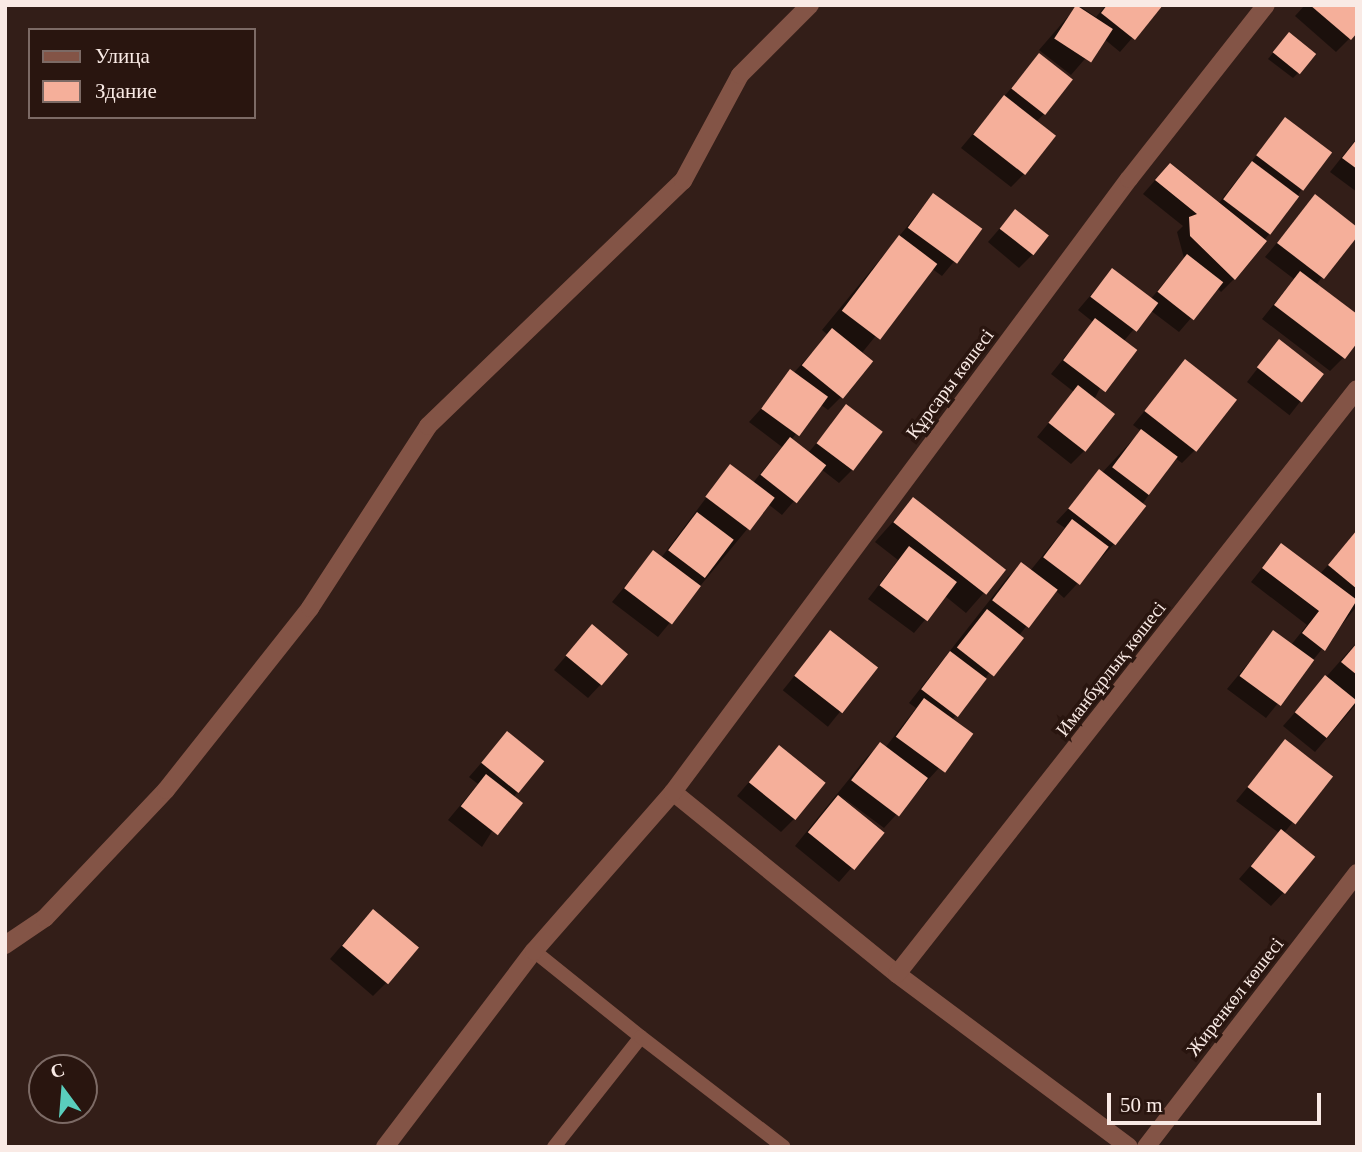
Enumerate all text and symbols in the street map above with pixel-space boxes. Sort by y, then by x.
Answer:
legend [28,28,256,119]
text: Улица [95,44,150,68]
text: Здание [95,79,157,103]
street label: Құрсары көшесі [901,325,999,443]
street label: Иманбұрлық көшесі [1051,597,1171,741]
street label: Жиренкөл көшесі [1182,933,1288,1061]
north arrow [28,1054,98,1124]
text: С [48,1058,67,1082]
scale bar [1110,1078,1324,1122]
text: 50 m [1120,1093,1163,1117]

